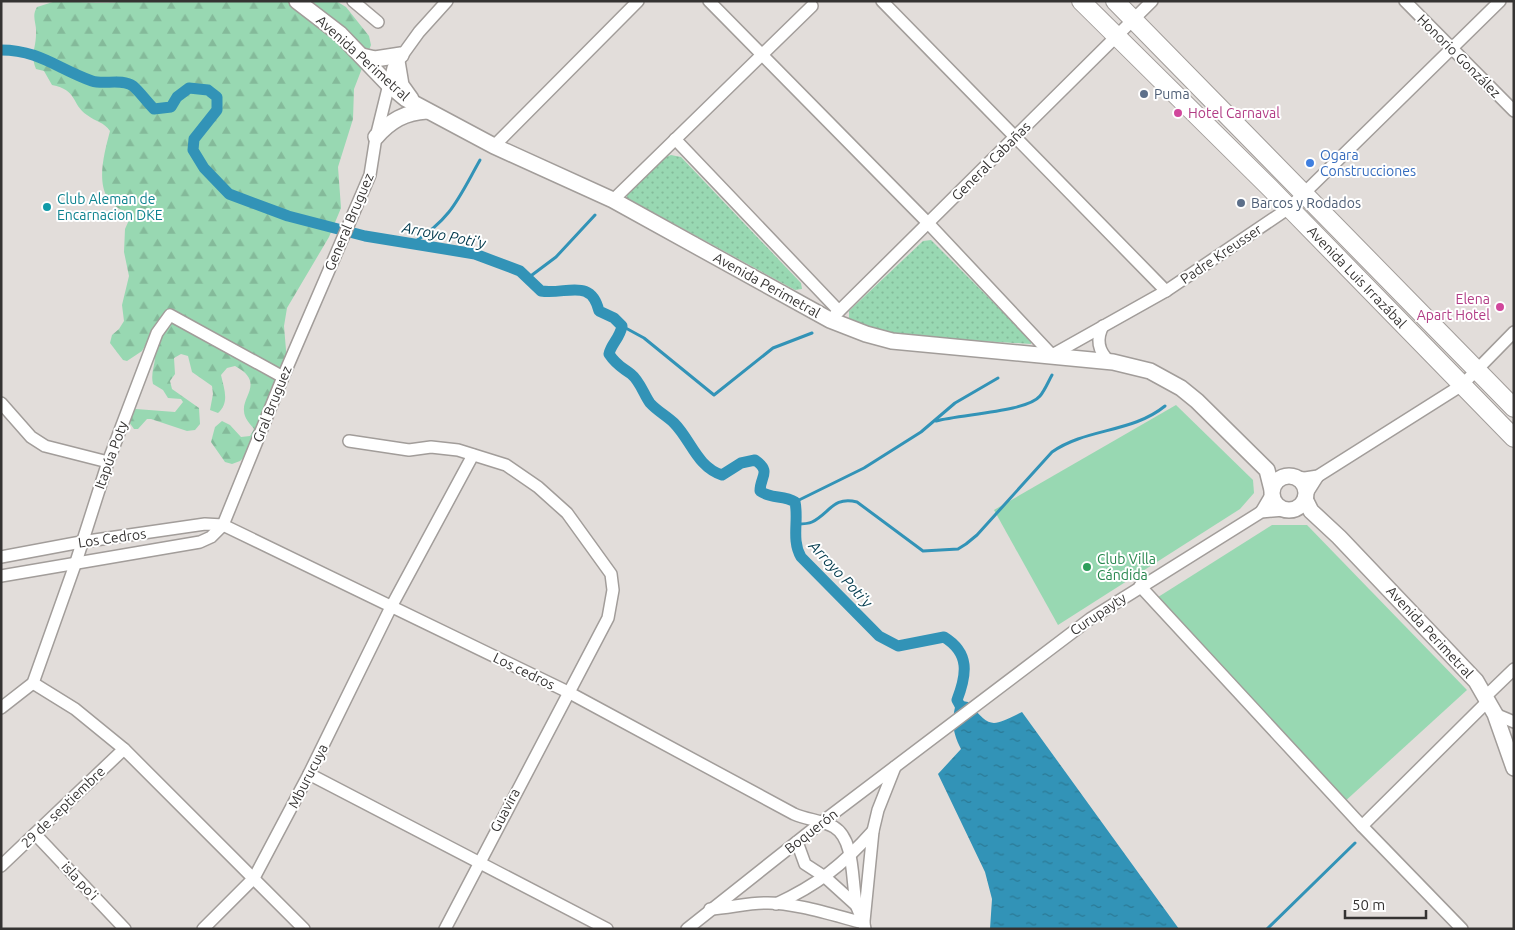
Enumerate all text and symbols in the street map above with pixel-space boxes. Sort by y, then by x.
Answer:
street label: Honorio González [1414,11,1504,101]
street label: Avenida Perimetral [313,12,413,104]
place label: Puma [1154,86,1190,102]
marker: Puma [1138,88,1150,100]
place label: Hotel Carnaval [1188,105,1280,121]
marker: Hotel Carnaval [1172,107,1184,119]
street label: General Cabañas [948,118,1034,204]
place label: Ogara Construcciones [1320,147,1416,179]
marker: Ogara Construcciones [1304,157,1316,169]
street label: General Bruguez [321,171,377,273]
place label: Club Aleman de Encarnacion DKE [57,191,163,223]
place label: Barcos y Rodados [1251,195,1361,211]
marker: Barcos y Rodados [1235,197,1247,209]
marker: Club Aleman de Encarnacion DKE [41,201,53,213]
water label: Arroyo Poti'y [400,218,488,252]
street label: Padre Kreusser [1177,221,1265,287]
street label: Avenida Luis Irrazábal [1304,223,1410,331]
street label: Avenida Perimetral [711,249,823,321]
place label: Elena Apart Hotel [1417,291,1490,323]
marker: Elena Apart Hotel [1494,301,1506,313]
street label: Gral Bruguez [249,363,295,445]
street label: Itapúa Poty [91,418,131,491]
street label: Los Cedros [77,525,147,551]
water label: Arroyo Poti'y [805,537,877,611]
place label: Club Villa Cándida [1097,551,1156,583]
marker: Club Villa Cándida [1081,561,1093,573]
street label: Avenida Perimetral [1383,583,1477,681]
street label: Curupayty [1067,589,1129,639]
street label: Los cedros [491,649,557,693]
street label: Mburucuya [285,741,331,811]
street label: 29 de septiembre [18,763,108,851]
street label: Guavira [487,785,523,835]
street label: Boquerón [781,805,841,857]
street label: isla po'i [58,859,102,903]
scale bar [1345,888,1426,920]
text: 50 m [1352,896,1385,913]

